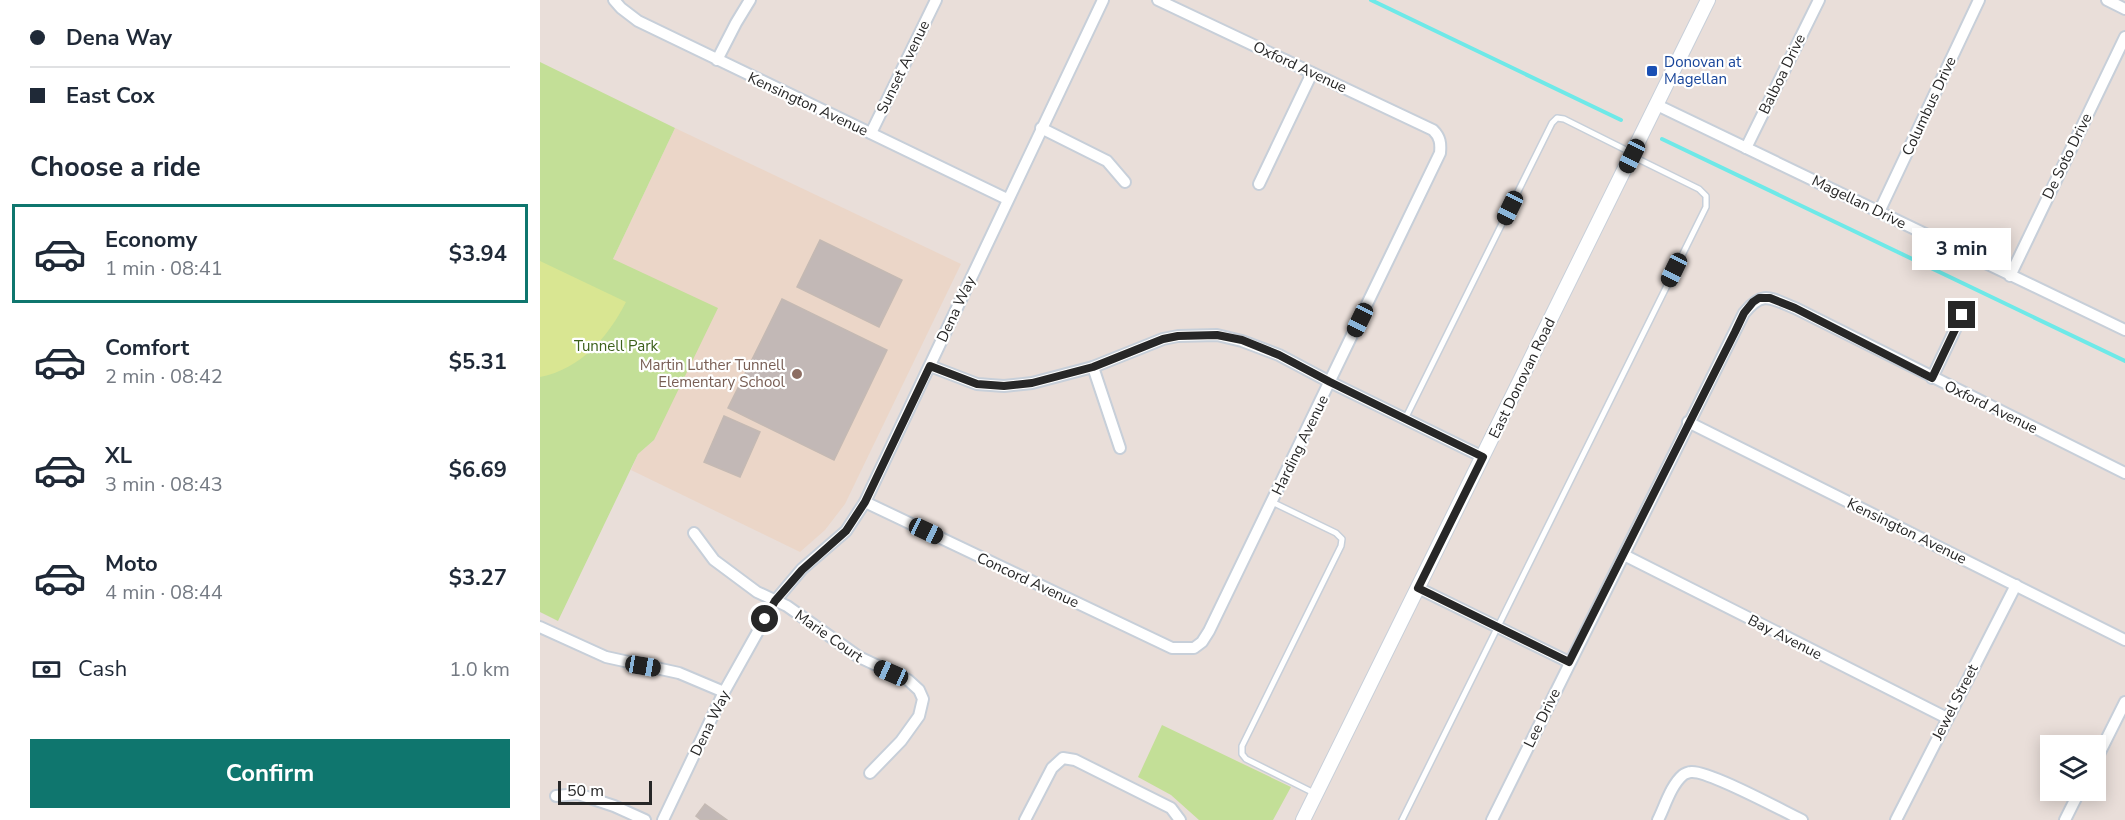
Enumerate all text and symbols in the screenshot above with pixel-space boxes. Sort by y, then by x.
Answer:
street label: Sunset Avenue [872,17,934,117]
text: Dena Way [66,23,172,53]
street label: Balboa Drive [1754,31,1810,117]
street label: Oxford Avenue [1250,37,1350,98]
place label: Donovan at Magellan [1664,52,1742,89]
street label: Columbus Drive [1897,53,1961,159]
marker: Donovan at Magellan [1645,64,1659,78]
street label: Kensington Avenue [745,67,871,141]
text: East Cox [66,81,155,111]
street label: De Soto Drive [2038,110,2096,202]
car [1616,136,1648,176]
text: Choose a ride [30,149,201,186]
street label: Magellan Drive [1809,171,1909,233]
car [1494,188,1526,228]
text: Economy [105,225,197,255]
icon: car [33,227,87,281]
callout: 3 min [1912,228,2012,270]
text: 3 min [1936,235,1987,262]
text: $3.94 [449,239,507,269]
car [1658,250,1690,290]
text: 1 min · 08:41 [105,255,223,282]
street label: Dena Way [932,272,980,345]
car [1344,300,1376,340]
route end [1948,301,1975,328]
street label: East Donovan Road [1484,314,1560,442]
text: Comfort [105,333,189,363]
icon: car [33,335,87,389]
park label: Tunnell Park [574,336,659,356]
text: $5.31 [449,347,507,377]
place label: Martin Luther Tunnell Elementary School [640,355,786,392]
text: 2 min · 08:42 [105,363,223,390]
marker: Martin Luther Tunnell Elementary School [790,367,804,381]
street label: Oxford Avenue [1941,376,2041,438]
street label: Harding Avenue [1267,392,1333,498]
text: XL [105,441,132,471]
icon: car [33,443,87,497]
text: $6.69 [449,455,507,485]
text: 3 min · 08:43 [105,471,223,498]
street label: Kensington Avenue [1844,493,1970,569]
car [906,515,946,547]
street label: Concord Avenue [974,548,1082,612]
text: Moto [105,549,158,579]
icon: car [33,551,87,605]
text: $3.27 [449,563,507,593]
text: 4 min · 08:44 [105,579,223,606]
route start [751,605,778,632]
street label: Marie Court [791,605,868,667]
street label: Bay Avenue [1745,610,1825,664]
icon: cash [30,653,63,686]
text: Cash [78,654,127,684]
car [624,654,662,678]
text: 1.0 km [449,656,510,683]
car [871,657,911,689]
street label: Jewel Street [1927,660,1983,744]
street label: Lee Drive [1519,685,1565,751]
street label: Dena Way [686,687,735,759]
map controls [2040,735,2106,801]
button: layers [2040,735,2106,801]
button: Confirm [30,739,510,808]
scale bar [558,778,652,806]
text: 50 m [567,780,604,802]

